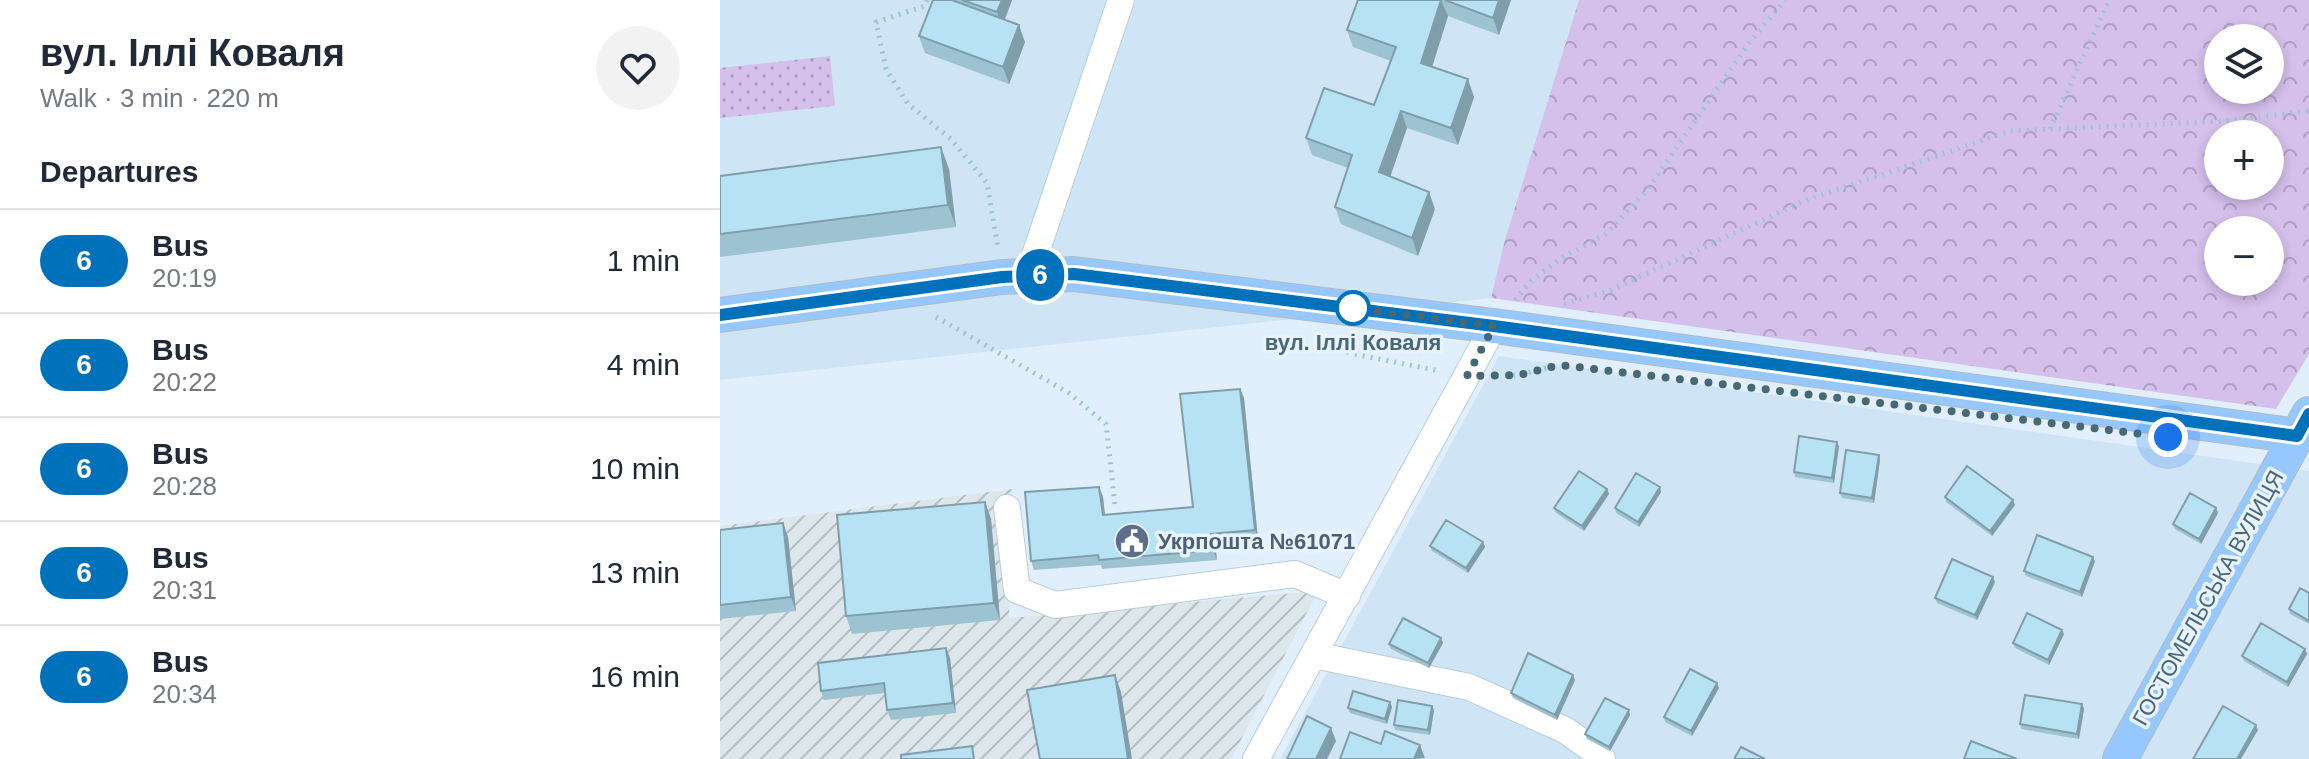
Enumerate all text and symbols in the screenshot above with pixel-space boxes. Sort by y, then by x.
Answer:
map controls [2204,24,2284,296]
button: layers [2204,24,2284,104]
button: heart [596,26,680,110]
text: вул. Іллі Коваля [40,32,345,74]
text: Walk · 3 min · 220 m [40,83,279,113]
button: + [2204,120,2284,200]
text: Departures [40,155,198,188]
button: − [2204,216,2284,296]
text: Bus [152,229,209,262]
text: 1 min [607,244,680,277]
text: 6 [76,245,92,276]
line badge: 6 [1014,249,1066,301]
text: 6 [1032,259,1048,290]
text: 20:19 [152,263,217,293]
marker: вул. Іллі Коваля [1336,291,1370,325]
place label: вул. Іллі Коваля [1265,330,1441,355]
text: Bus [152,333,209,366]
text: 4 min [607,348,680,381]
text: 6 [76,349,92,380]
text: 20:22 [152,367,217,397]
your location [2148,417,2188,457]
text: Bus [152,437,209,470]
text: 10 min [590,452,680,485]
text: 6 [76,453,92,484]
street label: ГОСТОМЕЛЬСЬКА ВУЛИЦЯ [2127,466,2289,730]
text: 20:28 [152,471,217,501]
public building icon: Укрпошта №61071 [1113,522,1151,560]
place label: Укрпошта №61071 [1158,529,1355,554]
text: Bus [152,541,209,574]
text: 13 min [590,556,680,589]
text: 6 [76,557,92,588]
text: 20:31 [152,575,217,605]
text: Bus [152,645,209,678]
text: 16 min [590,660,680,693]
text: 6 [76,661,92,692]
text: 20:34 [152,679,217,709]

